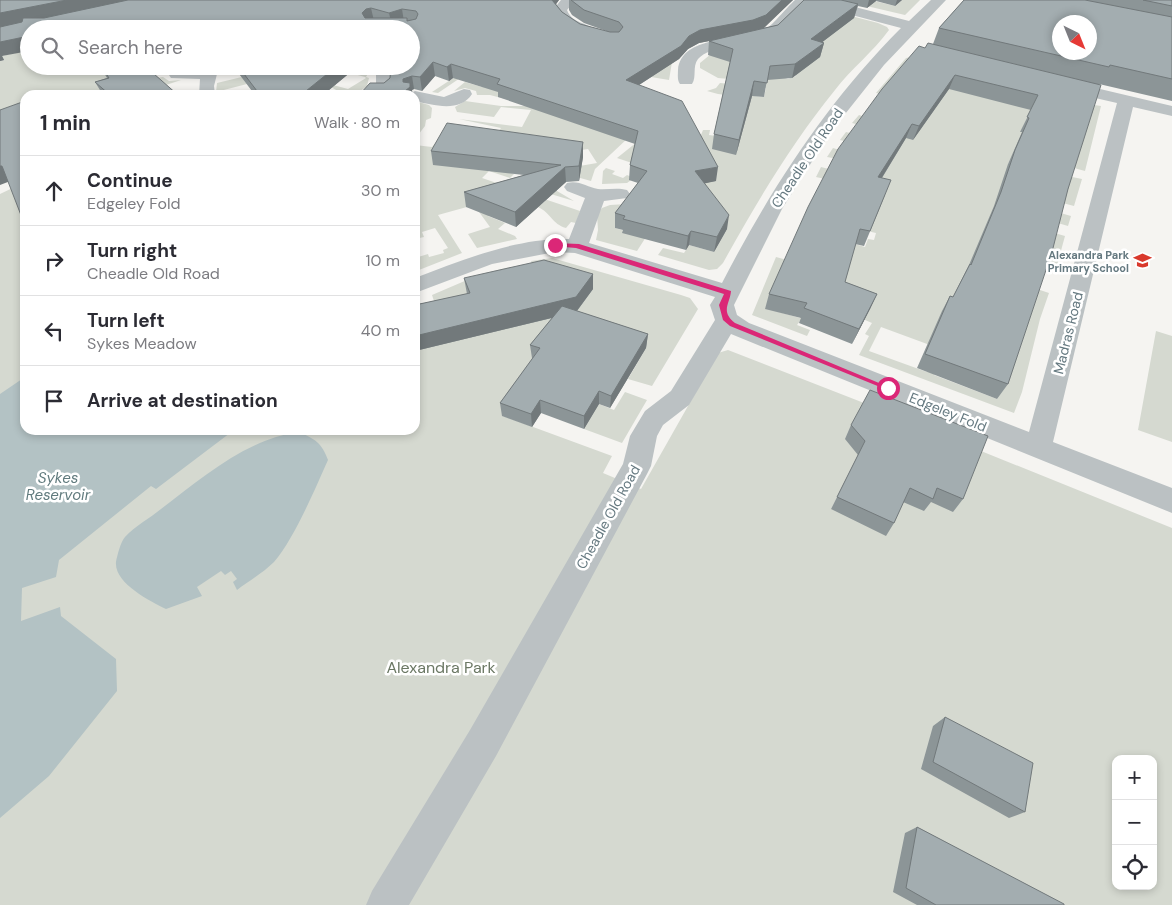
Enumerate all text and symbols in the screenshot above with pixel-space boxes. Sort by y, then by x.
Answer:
north arrow [1052,15,1097,60]
search box [20,20,420,75]
icon: search [38,34,66,62]
text: Search here [78,35,183,60]
street label: Cheadle Old Road [767,105,847,211]
text: 1 min [40,109,91,137]
text: Walk · 80 m [314,112,400,133]
text: Continue [87,168,173,193]
icon: ahead [40,177,68,205]
text: 30 m [361,180,400,201]
text: Edgeley Fold [87,193,181,214]
route end [544,234,567,257]
text: Turn right [87,238,177,263]
icon: right [40,247,68,275]
place label: Alexandra Park Primary School [1048,248,1130,275]
text: 10 m [366,250,400,271]
school or university icon: Alexandra Park Primary School [1133,251,1153,271]
text: Cheadle Old Road [87,263,220,284]
street label: Madras Road [1049,290,1087,376]
text: Turn left [87,308,165,333]
icon: left [40,317,68,345]
text: 40 m [361,320,400,341]
text: Sykes Meadow [87,333,197,354]
route start [877,377,900,400]
icon: arrive [40,387,68,415]
text: Arrive at destination [87,388,278,413]
street label: Edgeley Fold [907,388,989,436]
street label: Cheadle Old Road [572,462,644,572]
water label: Sykes Reservoir [26,468,91,505]
park label: Alexandra Park [386,657,496,678]
map controls [1112,755,1157,890]
button: + [1112,755,1157,800]
button: − [1112,800,1157,845]
button: locate [1112,845,1157,890]

